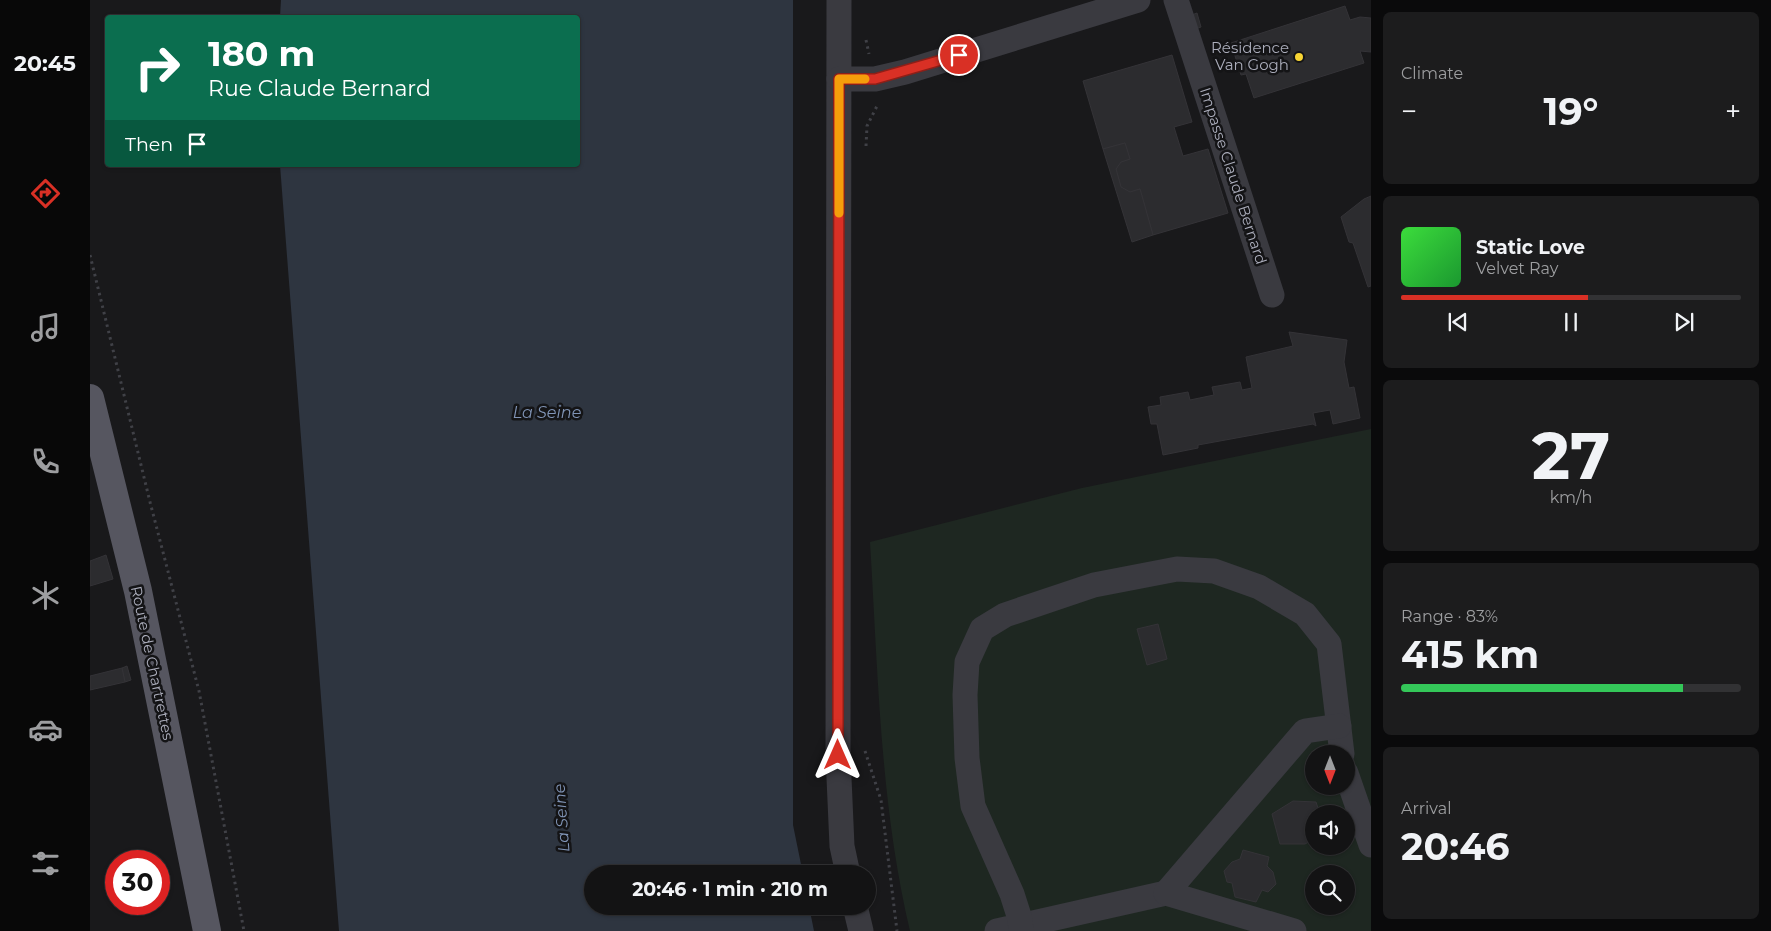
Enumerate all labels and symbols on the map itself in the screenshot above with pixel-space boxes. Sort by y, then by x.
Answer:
pin [938,34,980,76]
place label: Résidence Van Gogh [1211,38,1289,74]
marker: Résidence Van Gogh [1293,51,1305,63]
street label: Impasse Claude Bernard [1196,85,1271,267]
water label: La Seine [513,403,581,422]
street label: Route de Chartrettes [127,584,178,742]
position arrow [811,728,863,780]
north arrow [1305,745,1355,795]
water label: La Seine [550,783,573,853]
speed limit sign: 30 [105,850,170,915]

